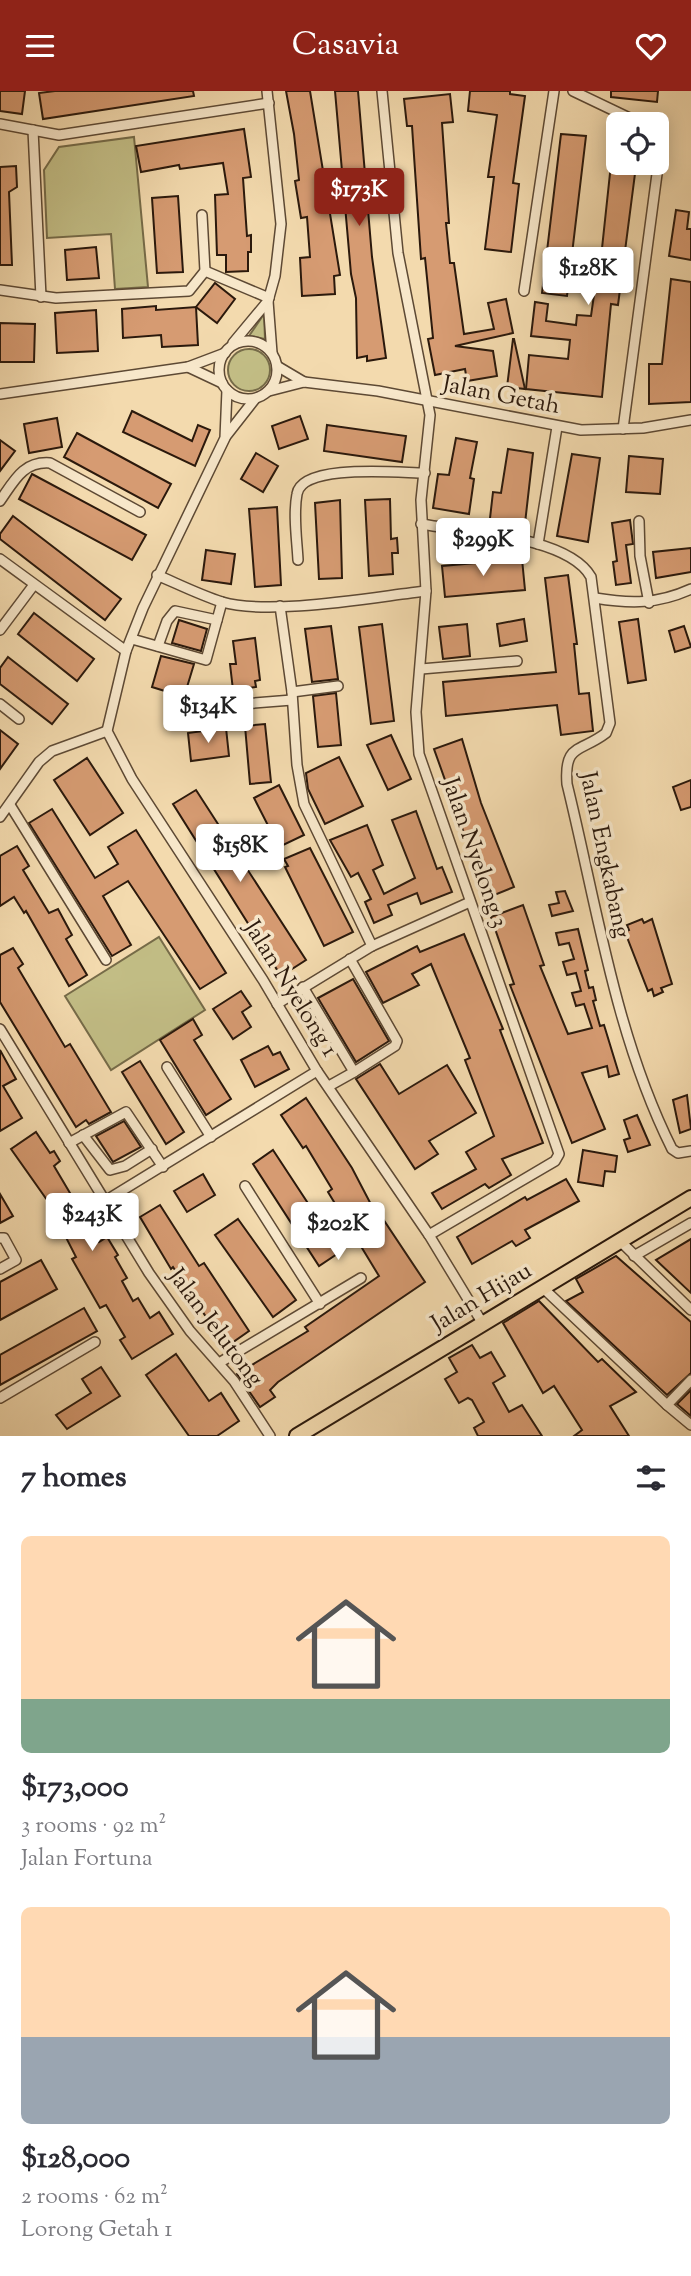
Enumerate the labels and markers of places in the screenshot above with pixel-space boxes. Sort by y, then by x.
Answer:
pin: $173K [310,169,408,228]
pin: $128K [539,247,637,307]
pin: $299K [434,519,532,578]
pin: $134K [159,685,257,745]
pin: $158K [191,825,289,884]
pin: $243K [43,1193,141,1253]
pin: $202K [289,1203,387,1262]

